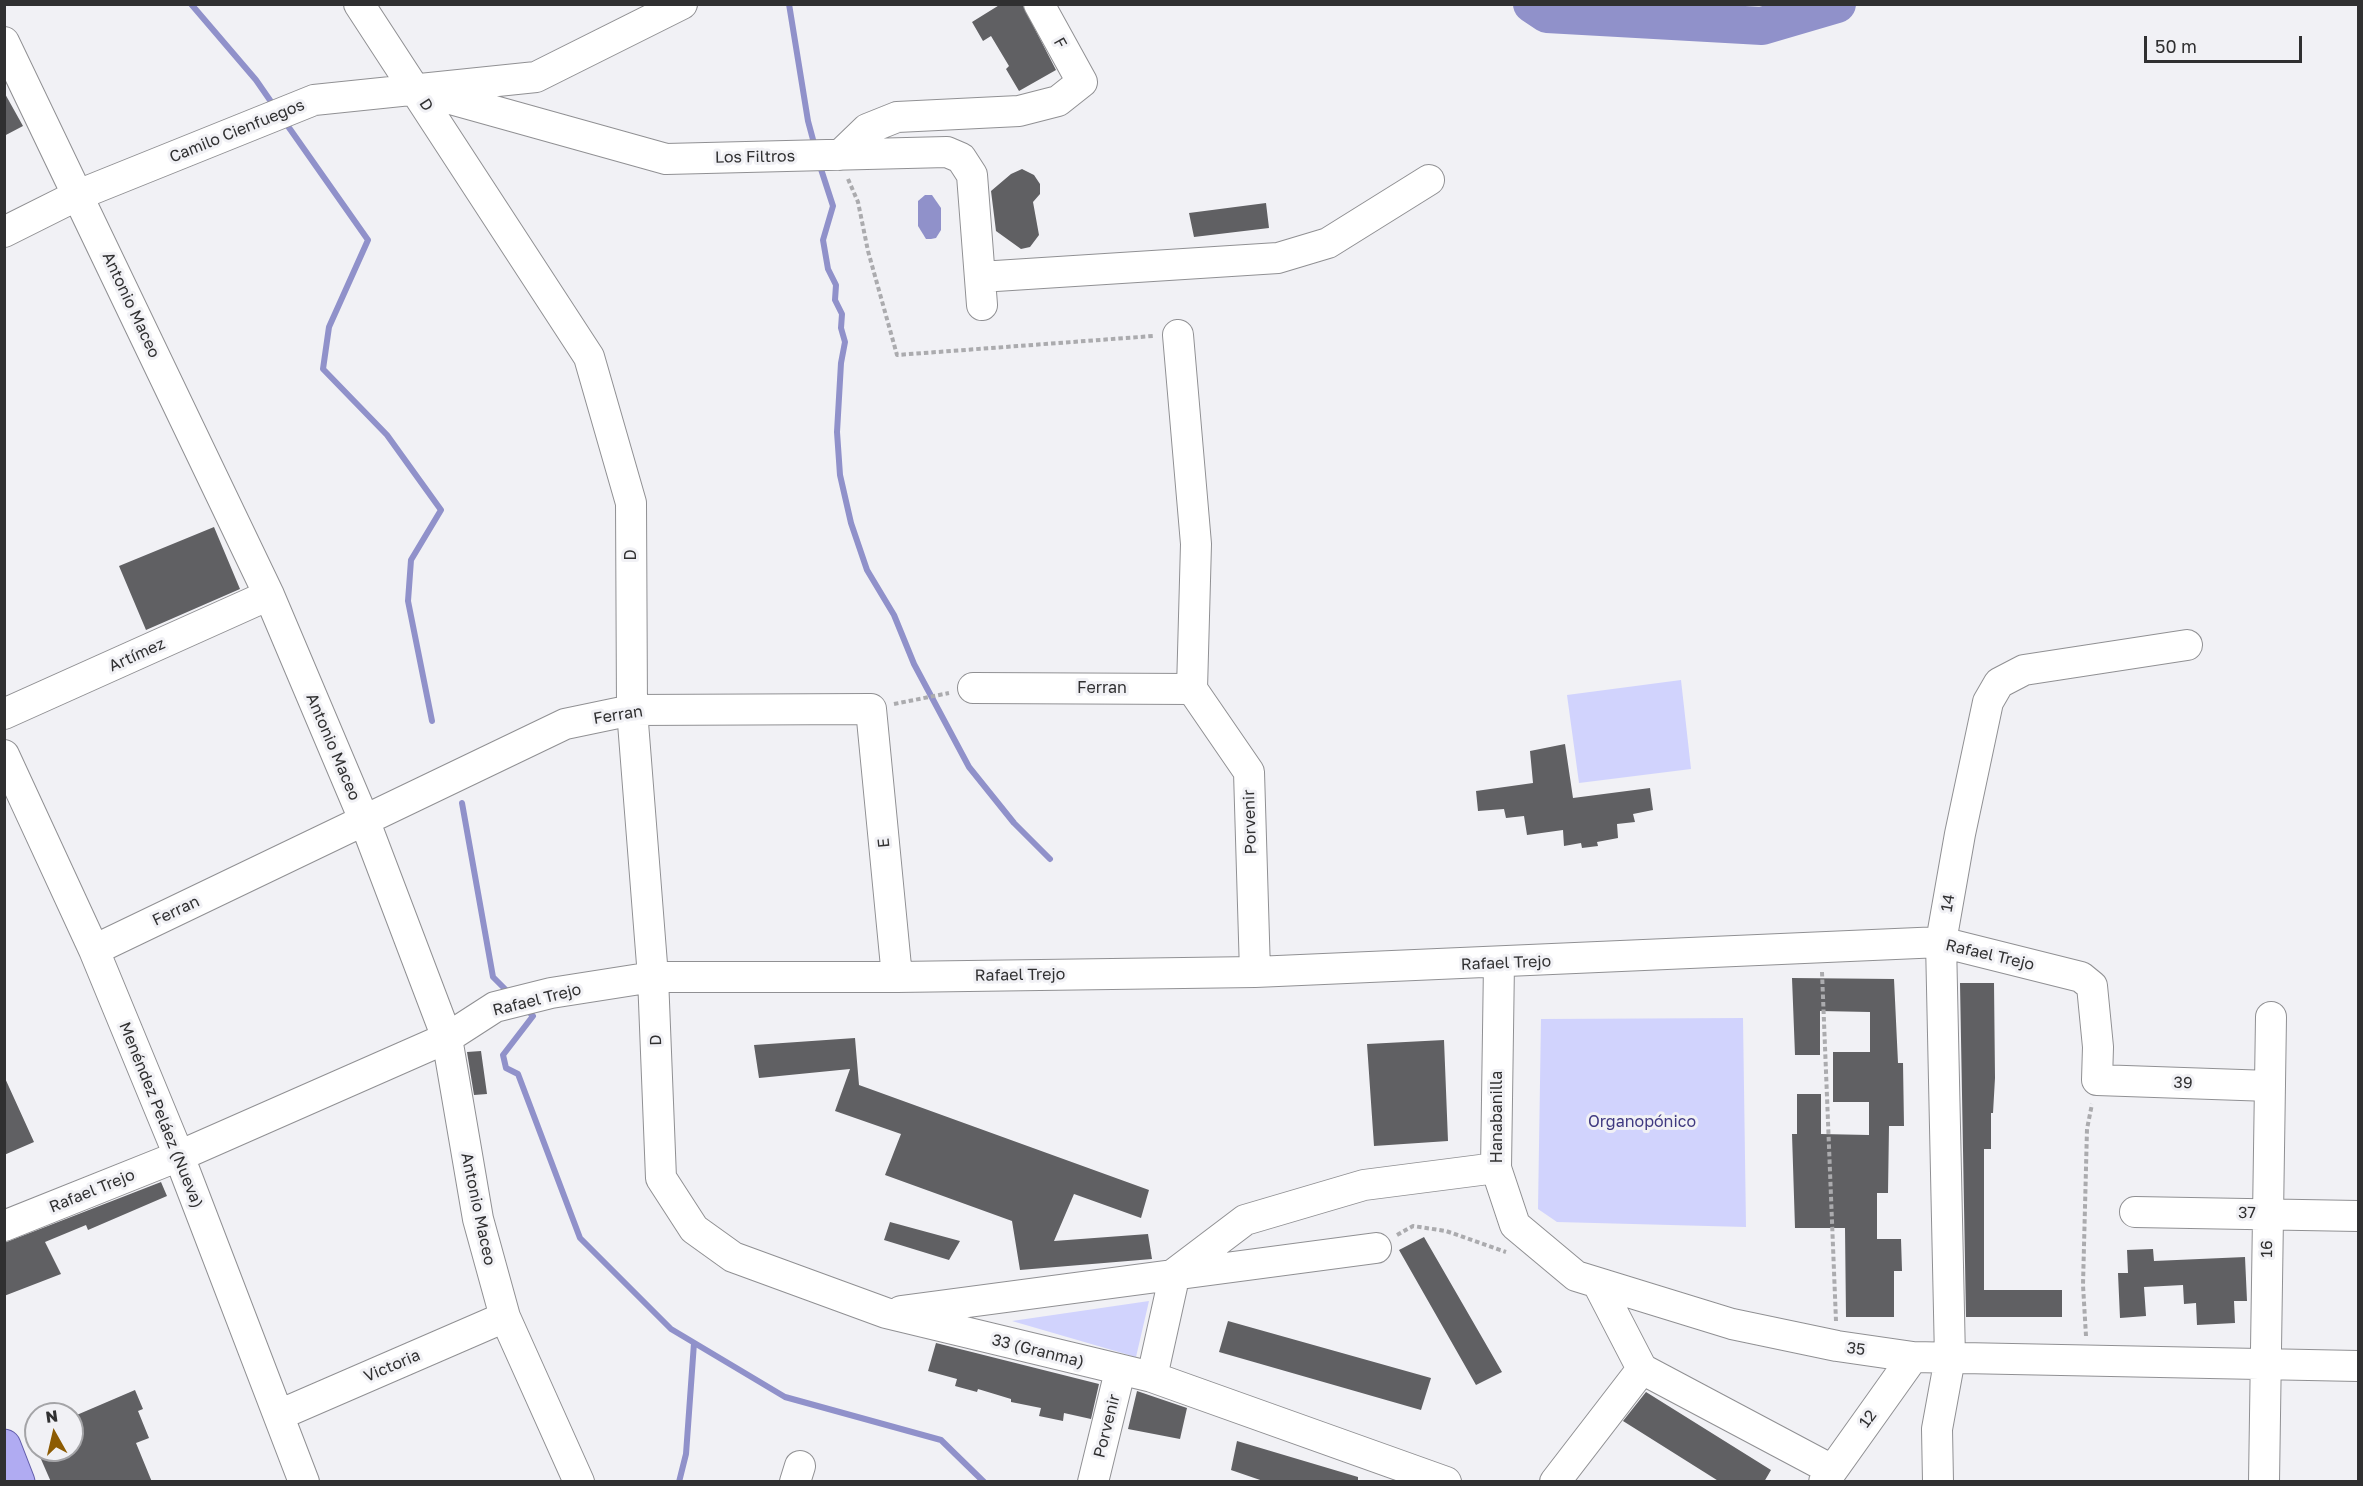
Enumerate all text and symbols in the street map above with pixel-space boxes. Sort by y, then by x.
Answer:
scale bar [2147,24,2304,62]
street label: F [1049,34,1071,52]
text: 50 m [2155,35,2197,57]
street label: Camilo Cienfuegos [167,95,307,167]
street label: D [415,95,437,115]
street label: Los Filtros [715,147,795,167]
street label: Antonio Maceo [98,249,164,361]
street label: D [621,549,641,561]
street label: Artímez [106,634,168,676]
street label: Ferran [1077,678,1127,698]
street label: Antonio Maceo [302,691,364,803]
street label: Ferran [592,702,644,728]
street label: Porvenir [1239,789,1261,855]
street label: E [874,837,894,849]
street label: Ferran [149,892,203,930]
street label: 14 [1937,893,1959,913]
street label: Rafael Trejo [1944,935,2036,975]
street label: Rafael Trejo [1460,952,1552,974]
street label: Rafael Trejo [975,965,1065,985]
street label: Rafael Trejo [491,980,583,1020]
street label: Menéndez Peláez (Nueva) [115,1019,207,1211]
street label: D [646,1034,666,1046]
street label: Hanabanilla [1487,1071,1507,1163]
street label: 39 [2173,1073,2193,1093]
park label: Organopónico [1588,1112,1696,1132]
street label: Antonio Maceo [457,1151,499,1267]
street label: Rafael Trejo [46,1165,138,1217]
street label: 37 [2238,1203,2256,1223]
street label: 16 [2257,1240,2277,1258]
street label: 33 (Granma) [990,1330,1086,1372]
street label: 35 [1845,1338,1867,1360]
street label: Victoria [361,1346,423,1386]
street label: Porvenir [1090,1392,1124,1460]
north arrow [24,1402,84,1462]
text: N [44,1405,59,1427]
street label: 12 [1855,1406,1881,1432]

